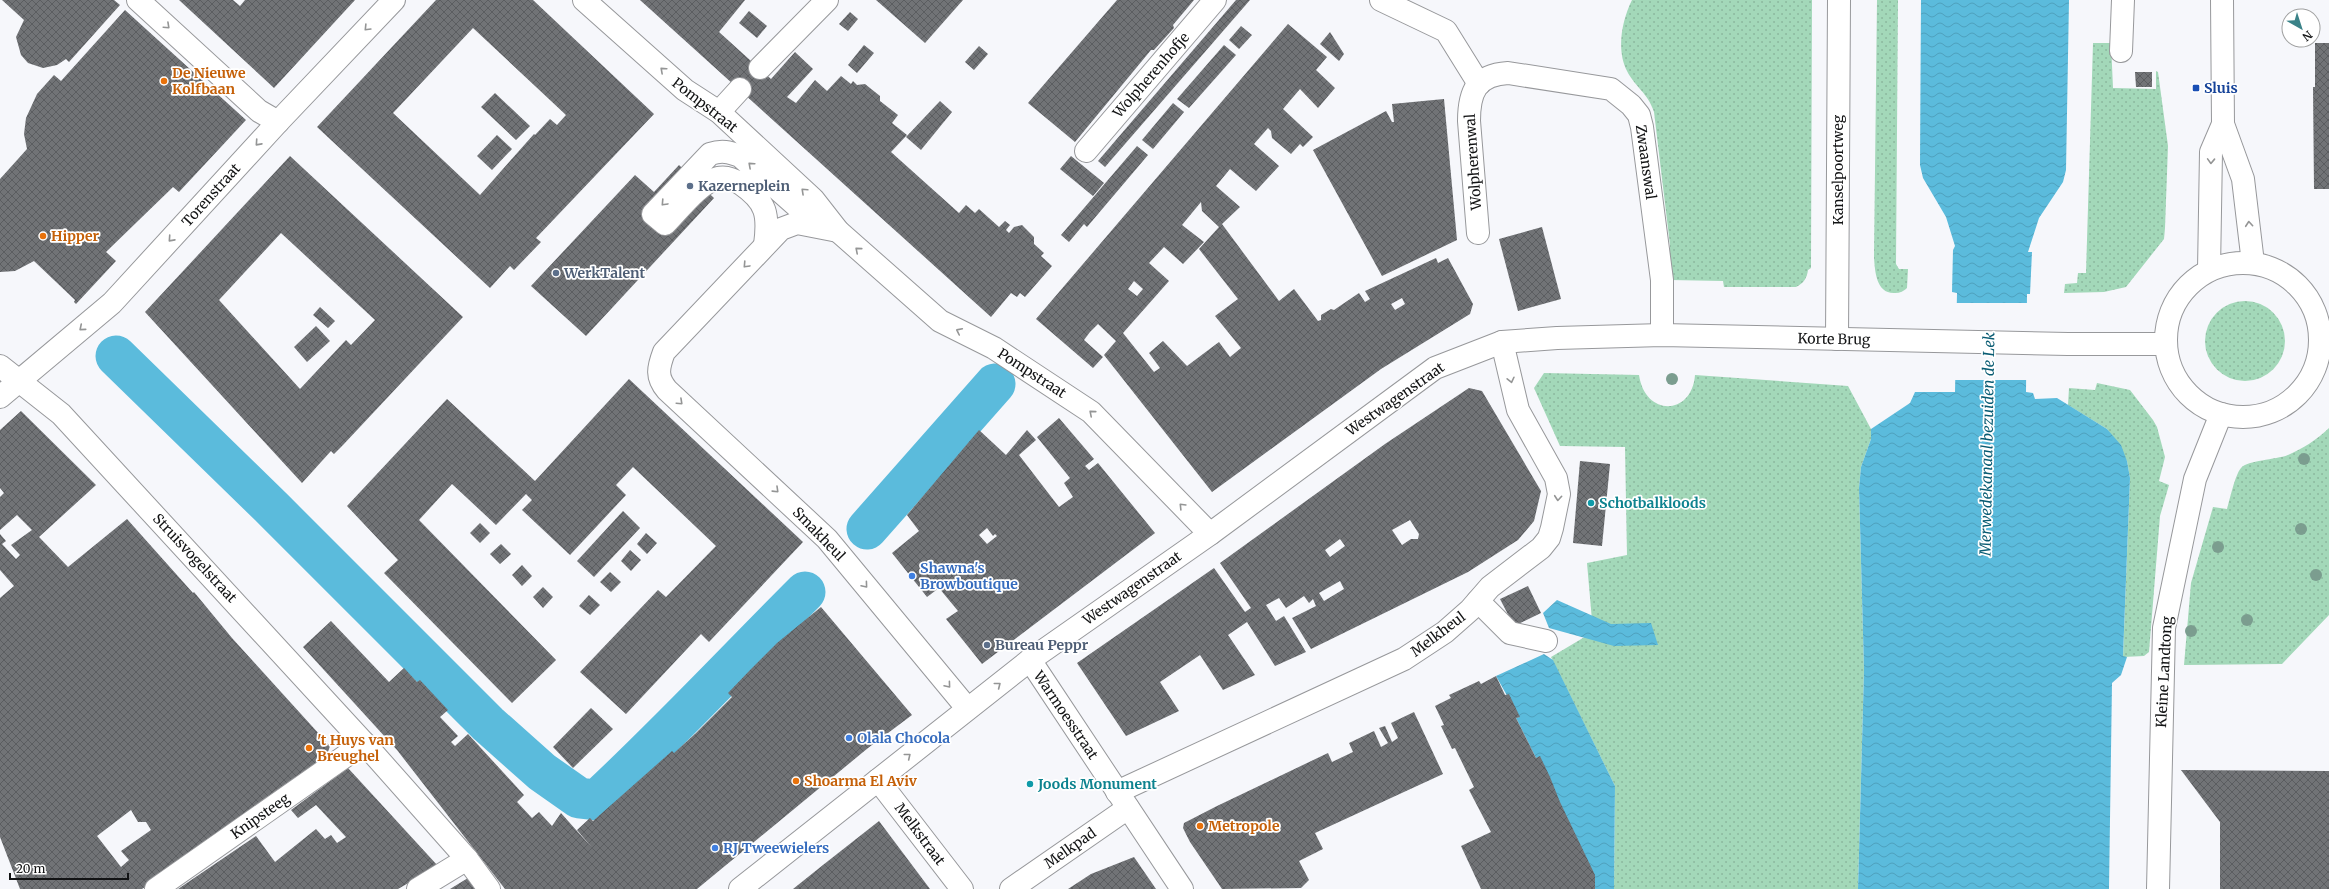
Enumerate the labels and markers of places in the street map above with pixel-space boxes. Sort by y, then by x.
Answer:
place label: De Nieuwe Kolfbaan [172,64,246,98]
marker: De Nieuwe Kolfbaan [159,76,169,86]
place label: Sluis [2204,79,2238,97]
marker: Sluis [2191,83,2201,93]
place label: Kazerneplein [698,177,791,195]
marker: Kazerneplein [685,181,695,191]
place label: Hipper [51,227,99,245]
marker: Hipper [38,231,48,241]
place label: WerkTalent [563,264,645,282]
marker: WerkTalent [551,268,561,278]
place label: Schotbalkloods [1599,494,1706,512]
marker: Schotbalkloods [1586,498,1596,508]
place label: Shawna's Browboutique [920,559,1018,593]
marker: Shawna's Browboutique [907,571,917,581]
place label: Bureau Peppr [995,636,1089,654]
marker: Bureau Peppr [982,640,992,650]
place label: Olala Chocola [857,729,950,747]
place label: 't Huys van Breughel [317,731,394,765]
marker: Olala Chocola [844,733,854,743]
marker: 't Huys van Breughel [304,743,314,753]
place label: Shoarma El Aviv [804,772,918,790]
place label: Joods Monument [1037,775,1157,793]
marker: Shoarma El Aviv [791,776,801,786]
marker: Joods Monument [1025,779,1035,789]
place label: Metropole [1208,817,1280,835]
marker: Metropole [1195,821,1205,831]
place label: RJ Tweewielers [723,839,829,857]
marker: RJ Tweewielers [710,843,720,853]

